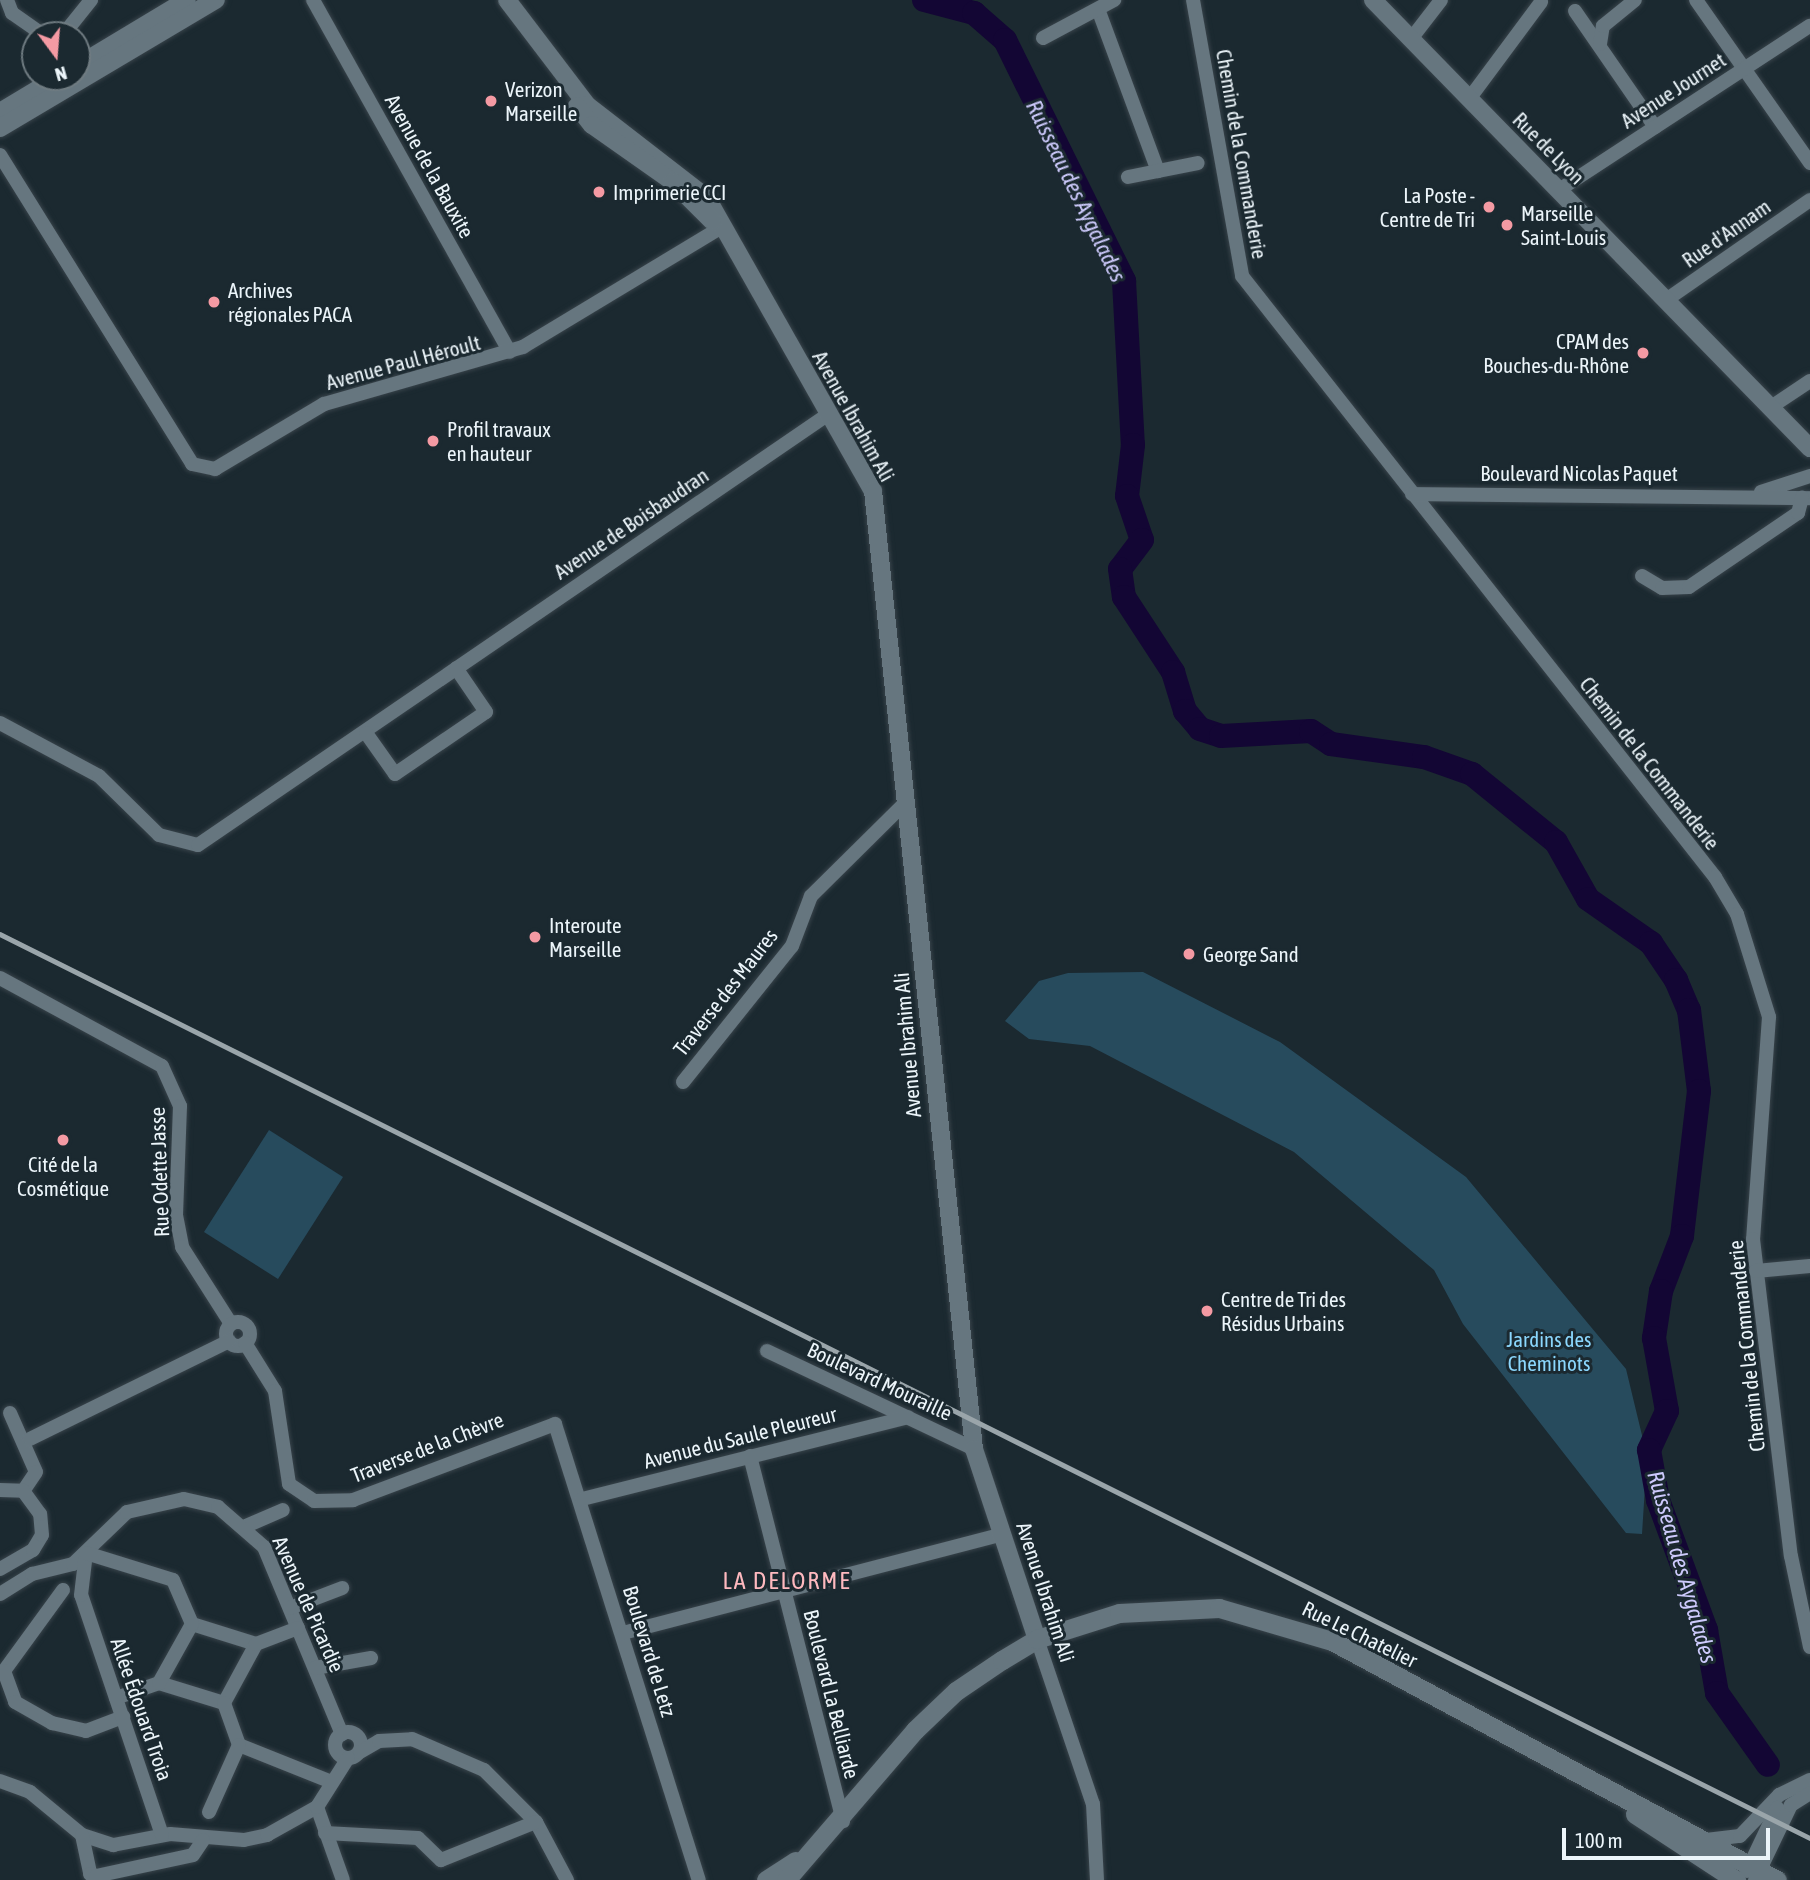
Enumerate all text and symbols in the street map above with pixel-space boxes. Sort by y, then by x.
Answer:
north arrow [21,21,91,91]
street label: Chemin de la Commanderie [1211,47,1273,261]
street label: Avenue Journet [1616,47,1730,133]
text: N [53,62,70,86]
place label: Verizon Marseille [505,76,577,126]
street label: Avenue de la Bauxite [380,90,480,242]
marker: Verizon Marseille [483,93,499,109]
water label: Ruisseau des Aygalades [1020,95,1132,287]
street label: Rue de Lyon [1508,107,1590,189]
place label: Imprimerie CCI [613,179,726,205]
place label: La Poste - Centre de Tri [1380,182,1475,232]
marker: Imprimerie CCI [591,184,607,200]
street label: Rue d'Annam [1677,193,1775,273]
marker: La Poste - Centre de Tri [1481,199,1497,215]
place label: Marseille Saint-Louis [1521,200,1606,250]
marker: Marseille Saint-Louis [1499,217,1515,233]
place label: Archives régionales PACA [228,277,352,327]
marker: Archives régionales PACA [206,294,222,310]
place label: CPAM des Bouches-du-Rhône [1483,328,1629,378]
street label: Avenue Paul Héroult [323,329,483,395]
marker: CPAM des Bouches-du-Rhône [1635,345,1651,361]
street label: Avenue Ibrahim Ali [808,346,900,486]
place label: Profil travaux en hauteur [447,416,551,466]
marker: Profil travaux en hauteur [425,433,441,449]
street label: Boulevard Nicolas Paquet [1480,460,1678,486]
street label: Avenue de Boisbaudran [549,462,713,584]
street label: Chemin de la Commanderie [1575,672,1725,854]
place label: Interoute Marseille [549,912,621,962]
street label: Traverse des Maures [668,923,782,1061]
marker: Interoute Marseille [527,929,543,945]
place label: George Sand [1203,941,1299,967]
marker: George Sand [1181,946,1197,962]
street label: Avenue Ibrahim Ali [888,971,926,1119]
street label: Rue Odette Jasse [144,1107,174,1237]
marker: Cité de la Cosmétique [55,1132,71,1148]
place label: Cité de la Cosmétique [17,1151,109,1201]
street label: Chemin de la Commanderie [1722,1239,1770,1453]
place label: Centre de Tri des Résidus Urbains [1221,1286,1346,1336]
marker: Centre de Tri des Résidus Urbains [1199,1303,1215,1319]
park label: Jardins des Cheminots [1507,1326,1591,1376]
street label: Boulevard Mouraille [804,1336,956,1426]
street label: Avenue du Saule Pleureur [641,1401,839,1473]
street label: Traverse de la Chèvre [347,1406,507,1488]
water label: Ruisseau des Aygalades [1641,1467,1723,1667]
street label: Avenue Ibrahim Ali [1012,1519,1080,1665]
street label: Avenue de Picardie [268,1532,350,1676]
district label: LA DELORME [724,1567,850,1595]
street label: Boulevard de Letz [618,1583,682,1719]
street label: Rue Le Chatelier [1299,1595,1421,1673]
street label: Boulevard La Belliarde [799,1607,865,1781]
street label: Allée Édouard Troia [106,1634,178,1784]
scale bar [1565,1814,1773,1858]
text: 100 m [1575,1828,1623,1852]

